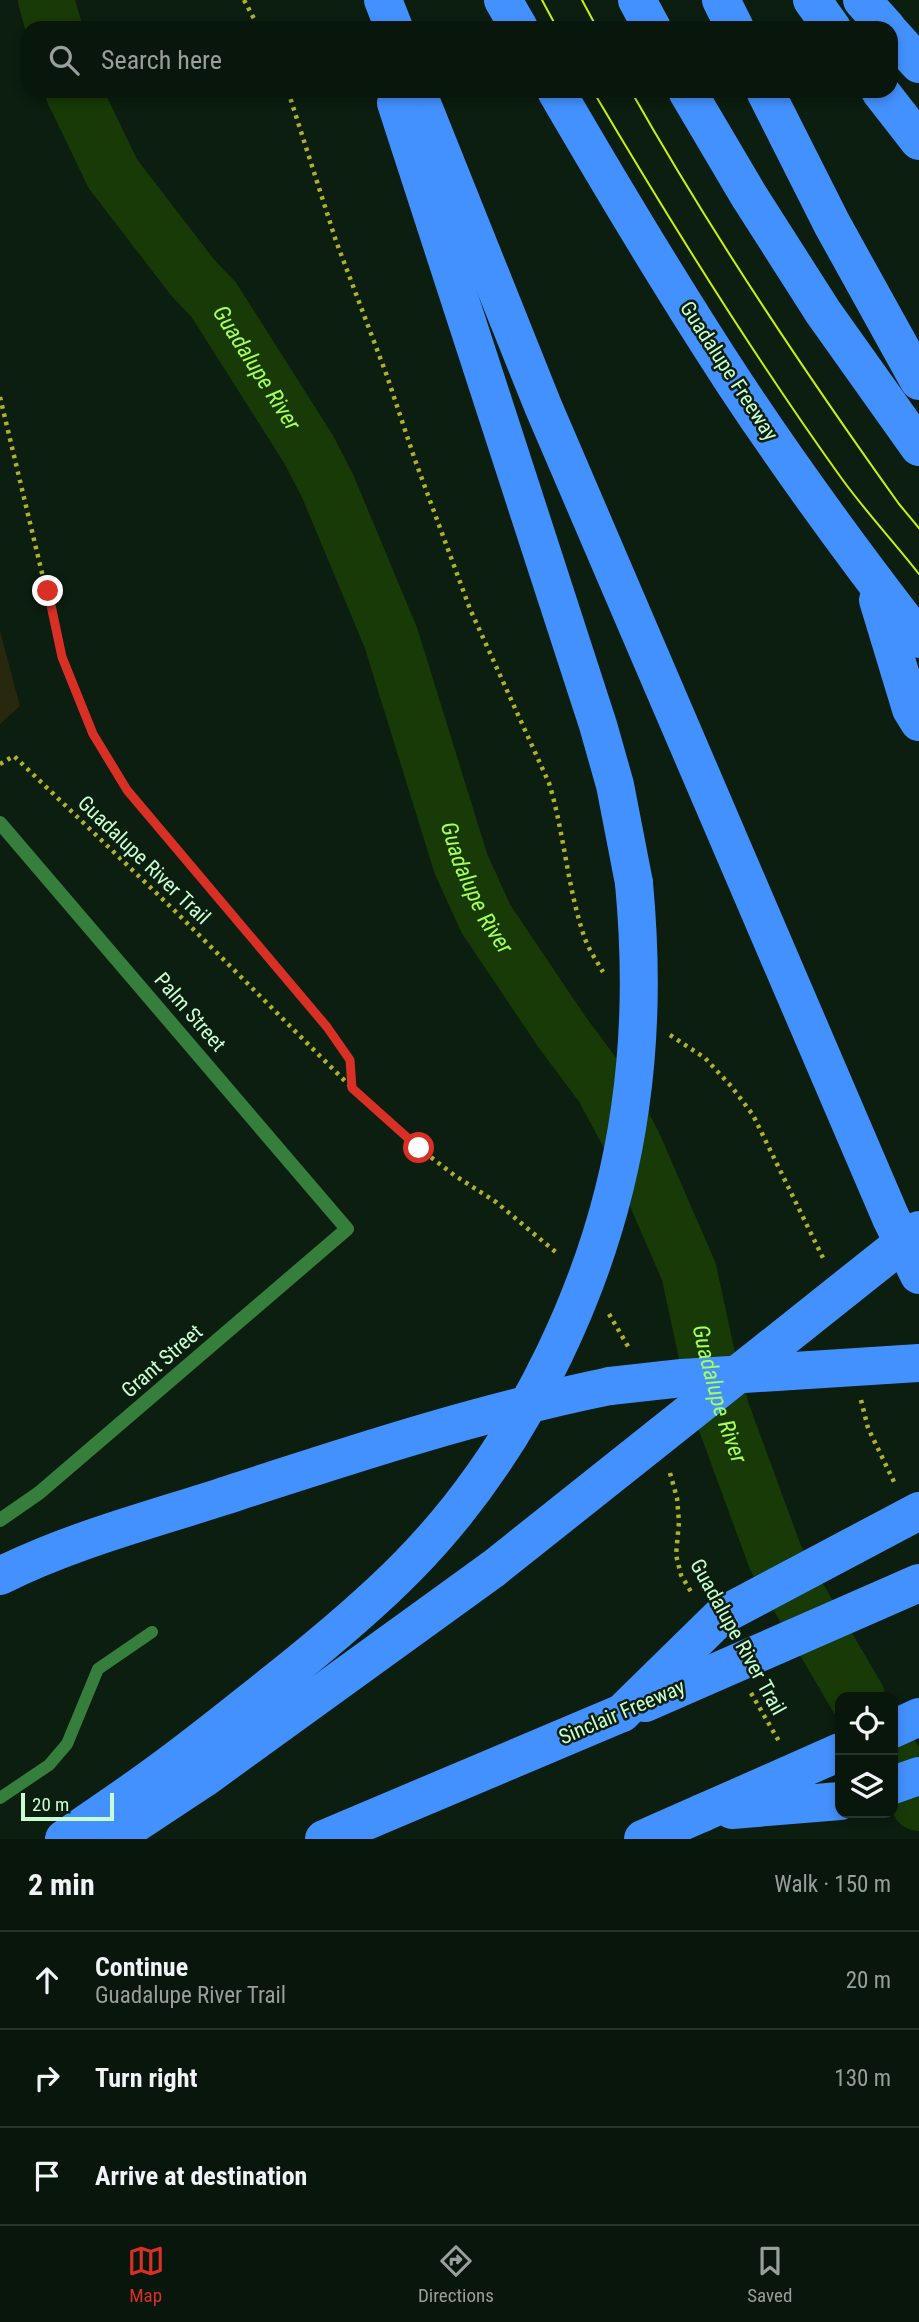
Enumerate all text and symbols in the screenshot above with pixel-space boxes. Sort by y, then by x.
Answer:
search box [21,21,898,98]
icon: search [45,41,83,79]
text: Search here [101,45,222,75]
street label: Guadalupe Freeway [675,297,783,445]
water label: Guadalupe River [207,300,307,436]
route end [32,575,63,606]
street label: Guadalupe River Trail [73,791,215,929]
water label: Guadalupe River [435,818,520,960]
street label: Palm Street [149,968,231,1056]
route start [403,1132,434,1163]
street label: Grant Street [117,1320,207,1402]
water label: Guadalupe River [687,1322,753,1468]
street label: Guadalupe River Trail [685,1555,791,1719]
street label: Sinclair Freeway [555,1675,689,1749]
map controls [835,1692,898,1818]
button: locate [835,1692,898,1755]
button: layers [835,1755,898,1818]
scale bar [21,1790,114,1822]
text: 20 m [32,1793,69,1816]
text: 2 min [28,1867,95,1902]
text: Walk · 150 m [774,1871,891,1898]
text: Continue [95,1952,188,1982]
icon: ahead [28,1961,66,1999]
text: 20 m [846,1967,891,1994]
text: Guadalupe River Trail [95,1982,286,2009]
icon: right [28,2059,66,2097]
text: Turn right [95,2063,197,2093]
text: 130 m [834,2065,891,2092]
icon: arrive [28,2157,66,2195]
text: Arrive at destination [95,2161,307,2191]
tab: Map [127,2242,165,2307]
tab: Directions [418,2242,494,2307]
tab: Saved [747,2242,792,2307]

